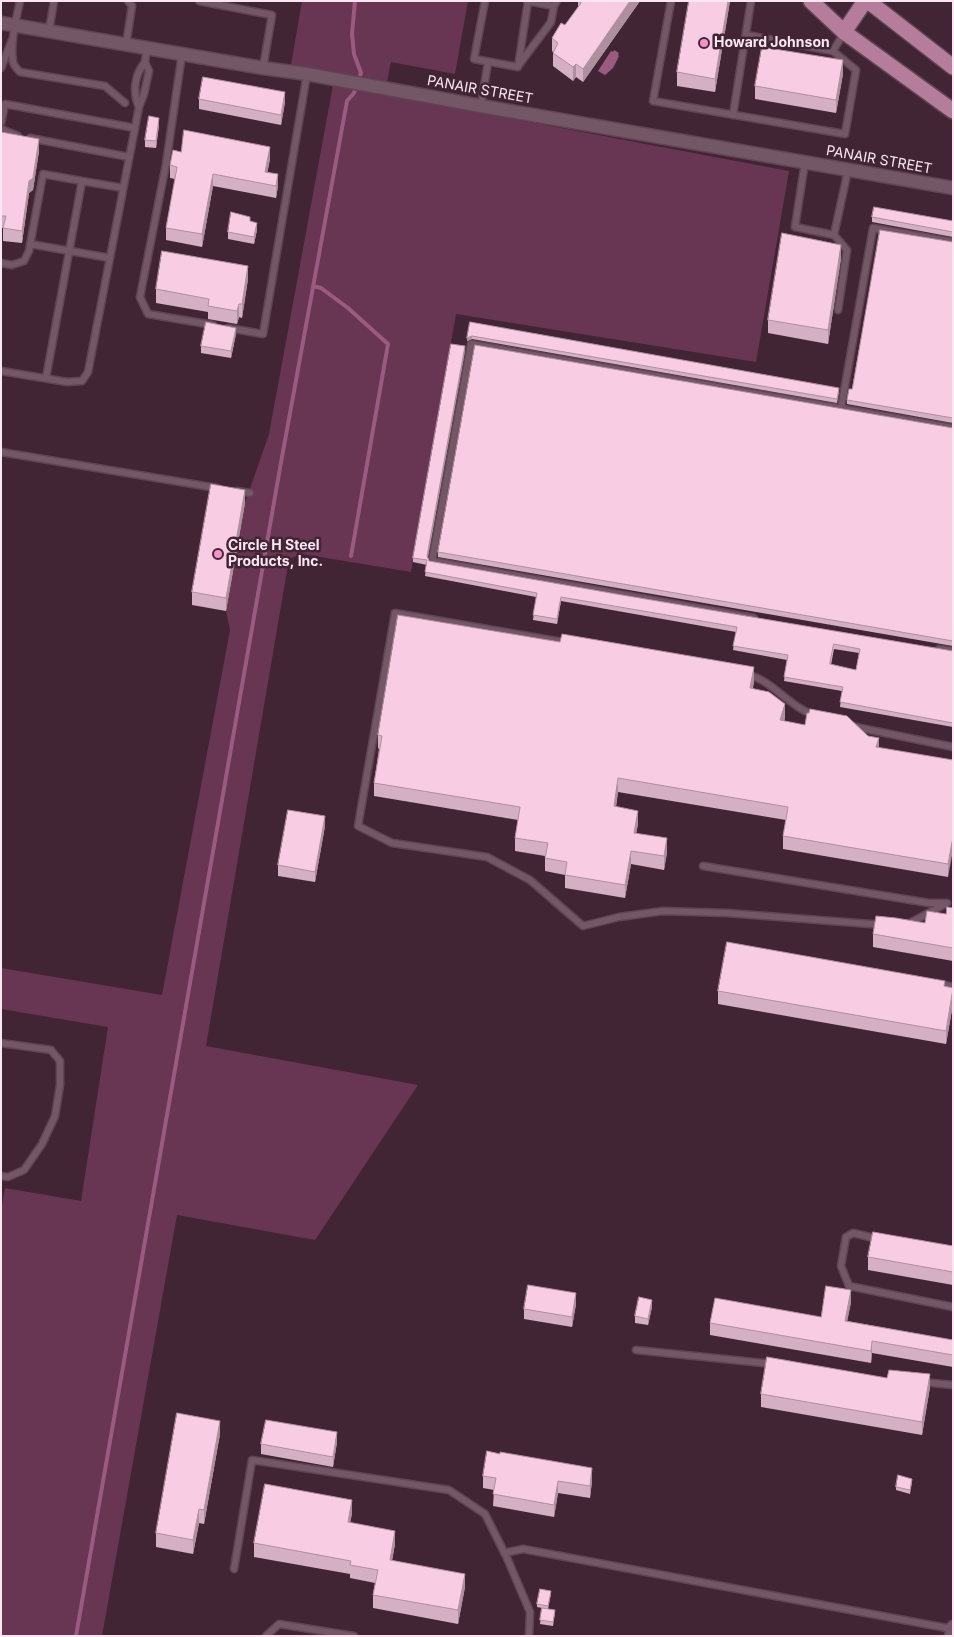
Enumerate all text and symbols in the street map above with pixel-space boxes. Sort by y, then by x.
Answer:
place label: Howard Johnson [714,35,830,51]
marker: Howard Johnson [698,37,710,49]
street label: PANAIR STREET [426,72,534,108]
street label: PANAIR STREET [825,142,933,178]
place label: Circle H Steel Products, Inc. [228,538,323,570]
marker: Circle H Steel Products, Inc. [212,548,224,560]

